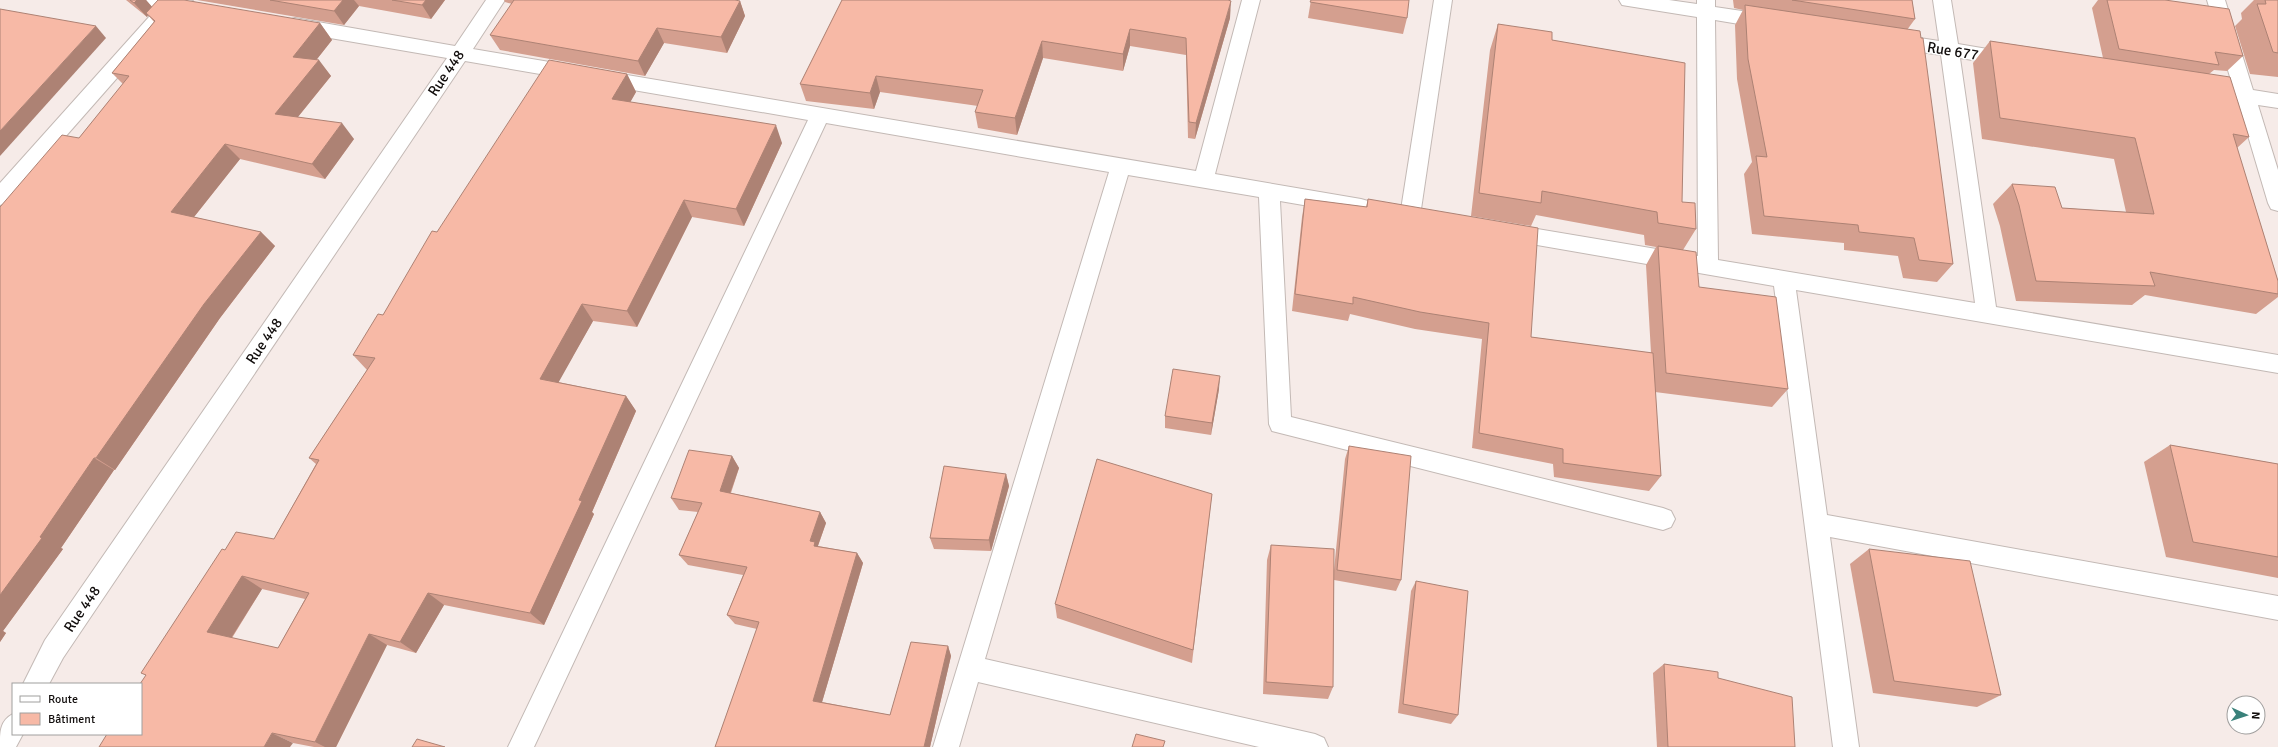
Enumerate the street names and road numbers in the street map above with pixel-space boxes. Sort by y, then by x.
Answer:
street label: Rue 677 [1926,38,1980,64]
street label: Rue 448 [424,46,468,100]
street label: Rue 448 [242,314,286,368]
street label: Rue 448 [60,582,104,636]

